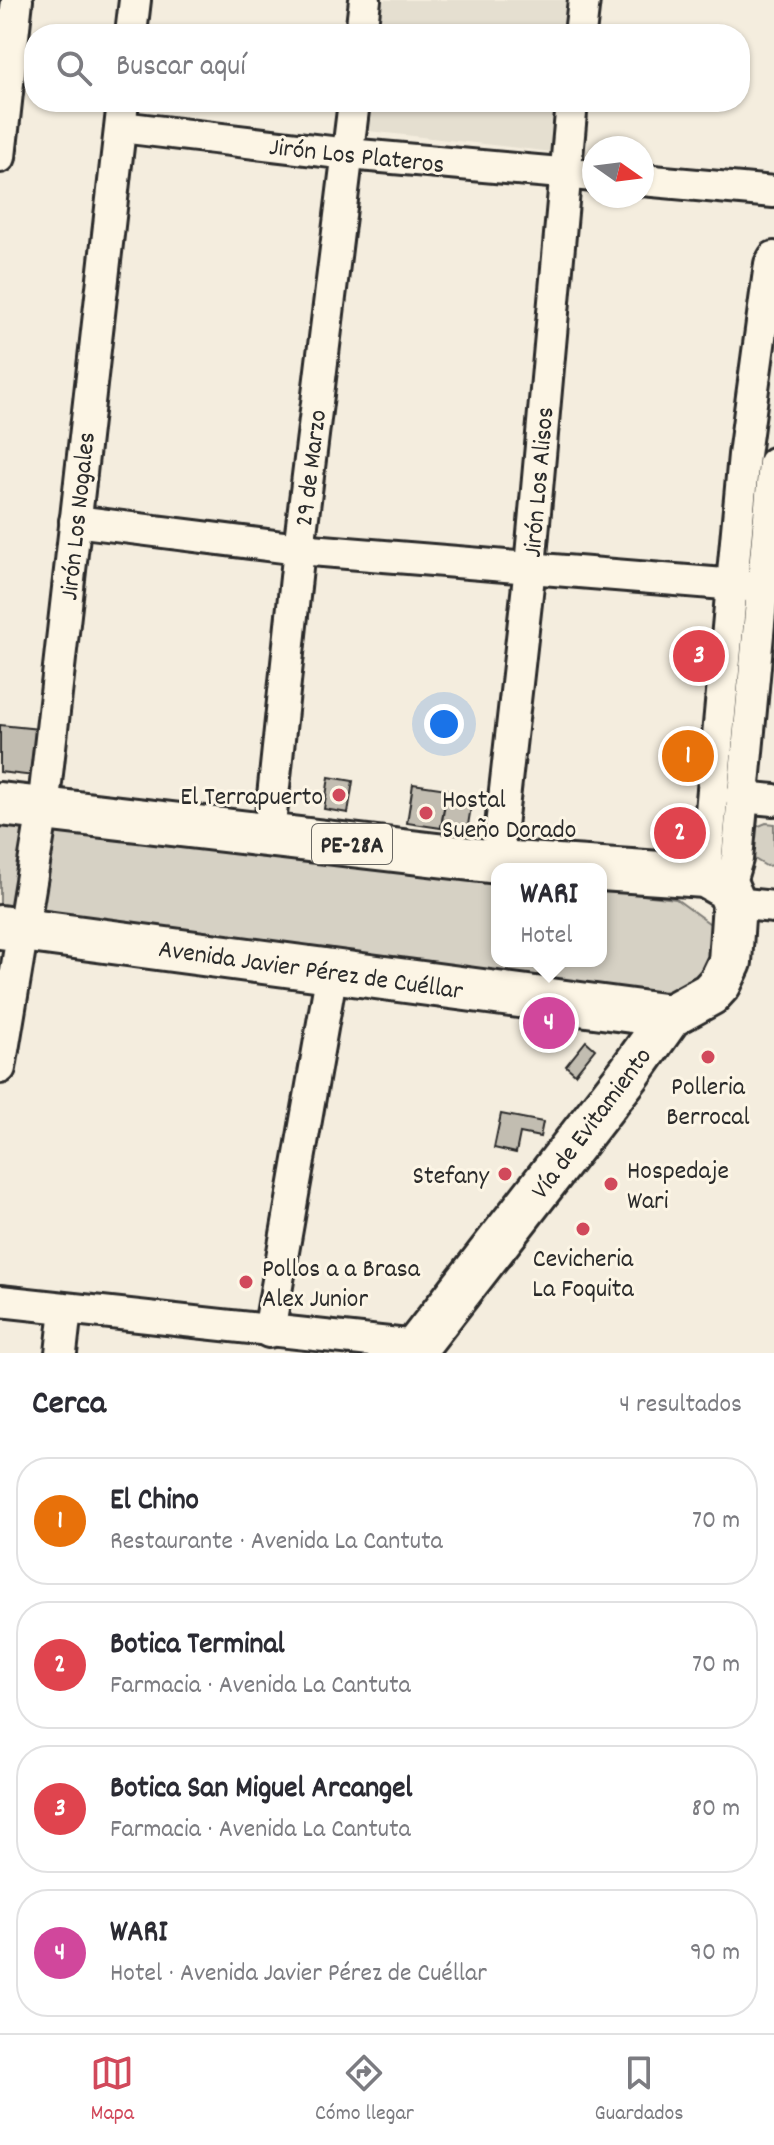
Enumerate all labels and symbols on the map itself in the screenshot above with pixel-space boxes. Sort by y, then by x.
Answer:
street label: Jirón Los Plateros [267,130,446,185]
north arrow [582,136,654,208]
street label: Jirón Los Alisos [515,405,566,559]
street label: 29 de Marzo [287,408,338,529]
street label: Jirón Los Nogales [52,430,107,602]
pin: 3 [673,626,725,686]
your location [424,704,464,744]
pin: 1 [662,726,714,786]
place label: El Terrapuerto [180,780,323,817]
place label: Hostal Sueño Dorado [442,783,576,850]
marker: El Terrapuerto [330,786,348,804]
pin: 2 [654,803,706,863]
marker: Hostal Sueño Dorado [417,804,435,822]
road number: PE-28A [312,824,392,864]
street label: Avenida Javier Pérez de Cuéllar [156,932,465,1011]
pin: 4 [523,993,575,1053]
street label: Vía de Evitamiento [523,1041,662,1208]
marker: Polleria Berrocal [699,1048,717,1066]
place label: Polleria Berrocal [666,1070,750,1137]
place label: Hospedaje Wari [627,1154,729,1221]
place label: Stefany [413,1159,489,1196]
marker: Stefany [496,1165,514,1183]
marker: Hospedaje Wari [602,1175,620,1193]
marker: Cevicheria La Foquita [574,1220,592,1238]
place label: Cevicheria La Foquita [532,1242,634,1309]
place label: Pollos a a Brasa Alex Junior [262,1252,421,1319]
marker: Pollos a a Brasa Alex Junior [237,1273,255,1291]

